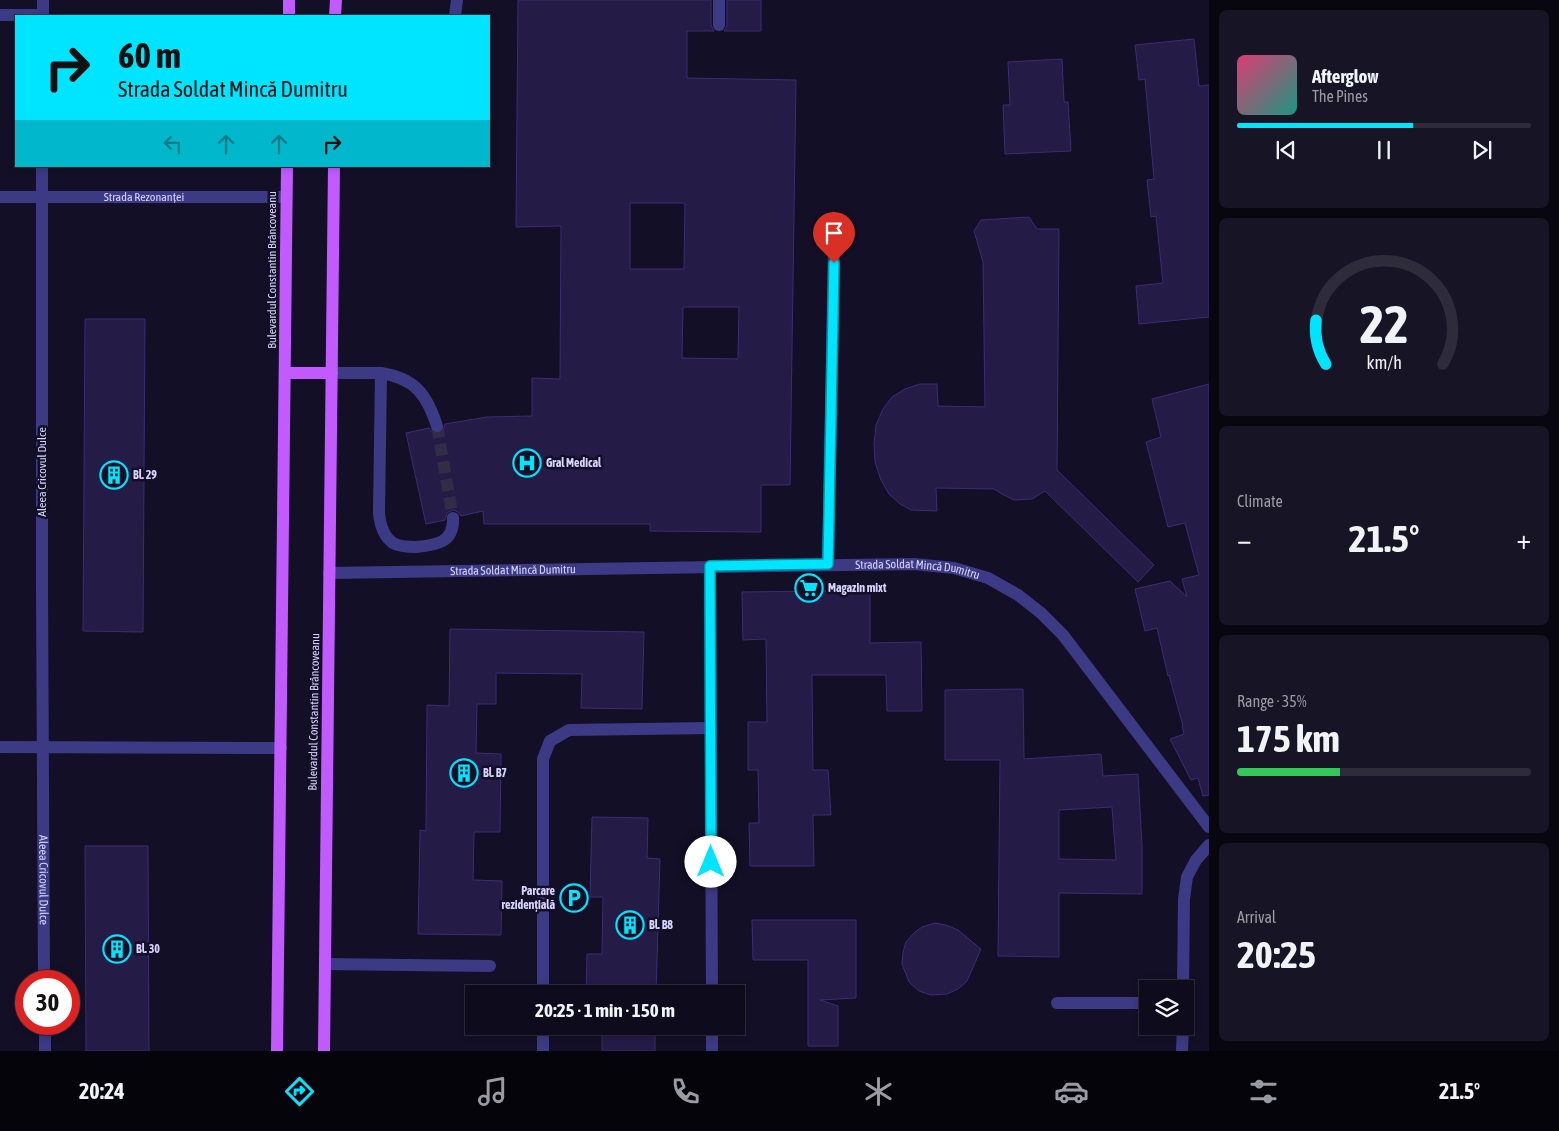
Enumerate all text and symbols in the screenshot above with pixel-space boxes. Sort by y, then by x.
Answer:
icon: right [35,35,100,100]
text: 60 m [118,35,181,75]
text: Afterglow [1312,65,1379,87]
text: Strada Soldat Mincă Dumitru [118,76,348,102]
text: The Pines [1312,87,1368,105]
icon: left [159,130,187,158]
icon: ahead [212,130,240,158]
icon: ahead [265,130,293,158]
icon: right [318,130,346,158]
icon: previous [1272,136,1300,164]
icon: pause [1370,136,1398,164]
icon: next [1468,136,1496,164]
street label: Strada Rezonanței [104,190,184,204]
street label: Bulevardul Constantin Brâncoveanu [265,191,279,349]
pin [813,212,855,263]
icon: arrive [820,219,848,247]
text: 22 [1360,294,1408,354]
text: km/h [1366,352,1402,373]
street label: Aleea Cricovul Dulce [35,427,49,517]
hospital icon: Gral Medical [512,448,542,478]
place label: Gral Medical [546,456,602,470]
building icon: Bl. 29 [99,460,129,490]
place label: Bl. 29 [133,468,157,482]
text: Climate [1237,492,1283,510]
text: 21.5° [1349,517,1419,560]
text: − [1237,523,1252,555]
text: + [1516,523,1531,555]
street label: Strada Soldat Mincă Dumitru [855,557,982,582]
street label: Strada Soldat Mincă Dumitru [450,562,576,578]
supermarket icon: Magazin mixt [794,573,824,603]
place label: Magazin mixt [828,581,887,595]
street label: Bulevardul Constantin Brâncoveanu [306,633,322,791]
text: Range · 35% [1237,692,1307,710]
text: 175 km [1237,717,1340,760]
building icon: Bl. B7 [449,758,479,788]
place label: Bl. B7 [483,766,507,780]
street label: Aleea Cricovul Dulce [36,835,51,925]
position arrow [684,835,736,887]
parking icon: Parcare rezidențială [559,883,589,913]
place label: Parcare rezidențială [501,884,556,912]
text: Arrival [1237,908,1276,926]
building icon: Bl. B8 [615,910,645,940]
place label: Bl. B8 [649,918,673,932]
text: 20:25 [1237,933,1316,976]
building icon: Bl. 30 [102,934,132,964]
place label: Bl. 30 [136,942,160,956]
speed limit sign: 30 [15,970,80,1035]
map controls [1139,980,1194,1035]
button: layers [1139,980,1194,1035]
text: 20:25 · 1 min · 150 m [535,999,675,1021]
icon: directions [282,1074,317,1109]
icon: music [475,1074,510,1109]
icon: phone [668,1074,703,1109]
icon: climate [861,1074,896,1109]
icon: car [1054,1074,1089,1109]
icon: filters [1246,1074,1281,1109]
text: 20:24 [79,1078,125,1104]
text: 21.5° [1439,1078,1480,1104]

